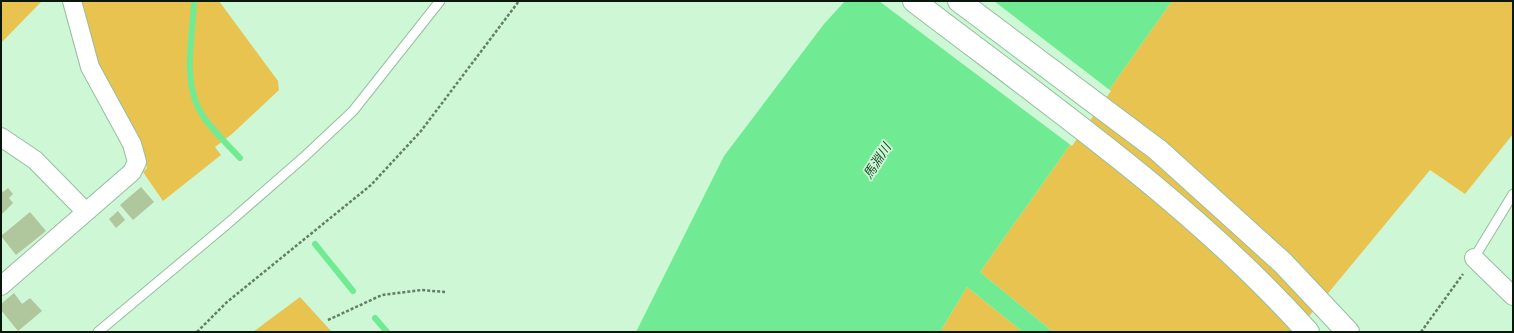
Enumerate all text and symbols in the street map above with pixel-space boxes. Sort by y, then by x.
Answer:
water label: 馬淵川 [859,138,896,182]

